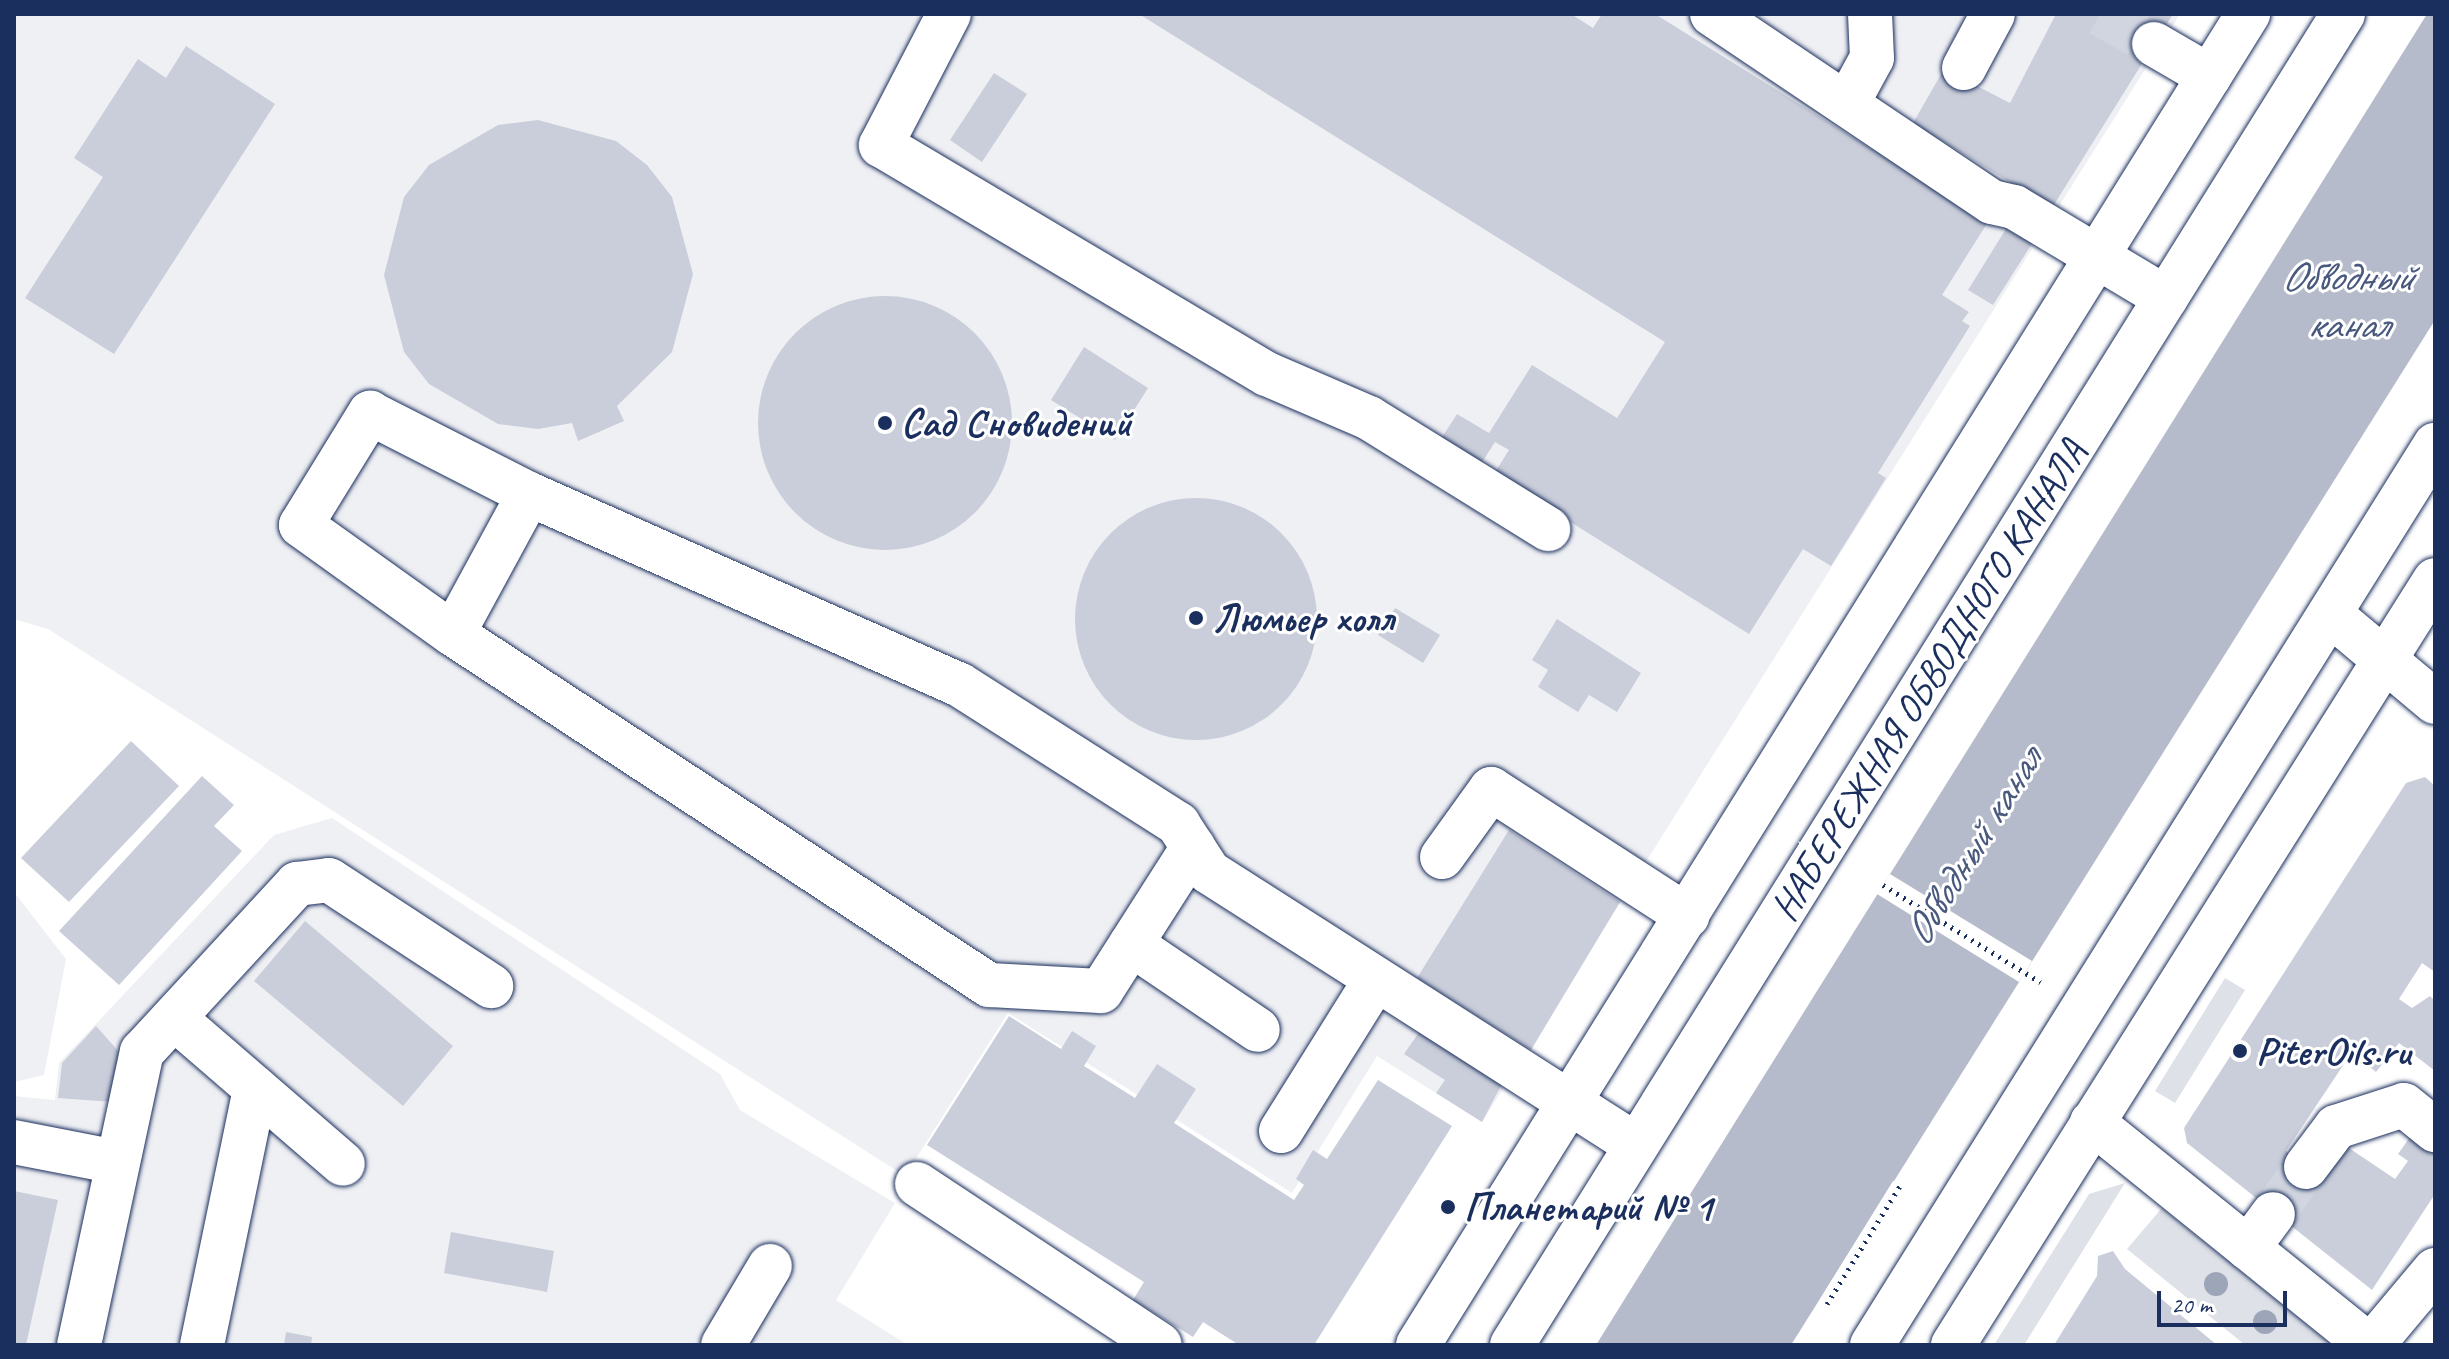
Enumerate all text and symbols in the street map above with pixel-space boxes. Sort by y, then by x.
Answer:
water label: Обводный канал [2281,252,2413,350]
place label: Сад Сновидений [901,399,1127,447]
marker: Сад Сновидений [876,414,894,432]
street label: НАБЕРЕЖНАЯ ОБВОДНОГО КАНАЛА [1760,430,2096,930]
place label: Люмьер холл [1212,594,1392,642]
marker: Люмьер холл [1187,609,1205,627]
water label: Обводный канал [1893,739,2053,955]
place label: PiterOils.ru [2256,1027,2410,1075]
marker: PiterOils.ru [2231,1042,2249,1060]
place label: Планетарий № 1 [1464,1183,1712,1231]
marker: Планетарий № 1 [1439,1198,1457,1216]
scale bar [2161,1275,2291,1325]
text: 20 m [2171,1290,2212,1320]

